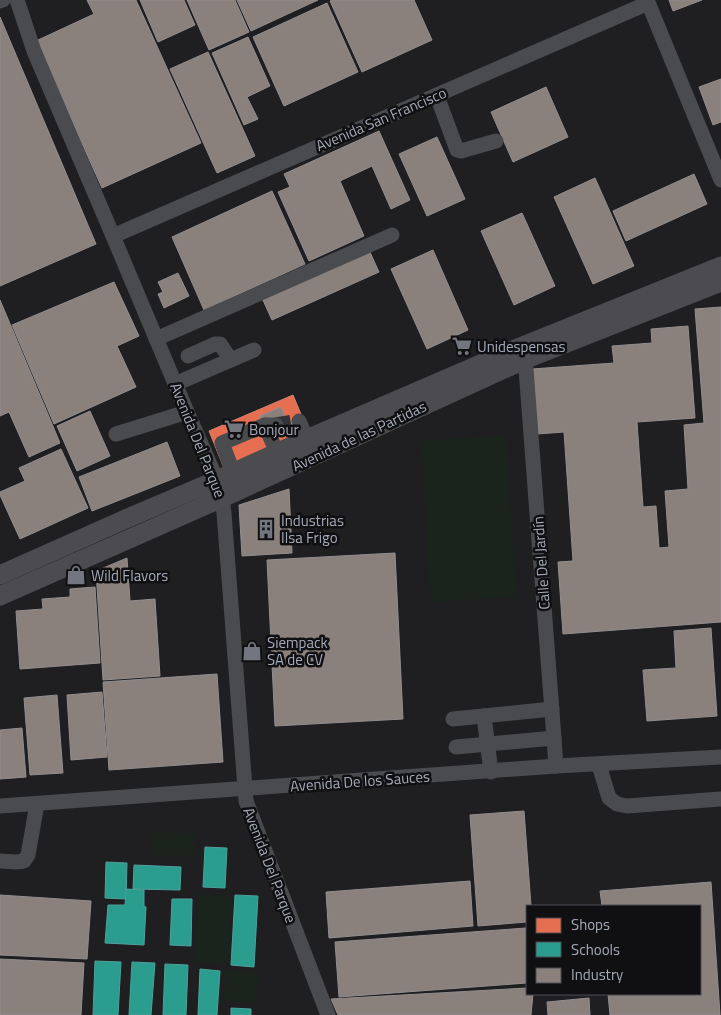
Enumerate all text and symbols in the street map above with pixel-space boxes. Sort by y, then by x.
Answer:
street label: Avenida San Francisco [312,81,450,157]
supermarket icon: Unidespensas [451,335,473,357]
place label: Unidespensas [477,335,566,358]
street label: Avenida Del Parque [164,379,232,501]
street label: Avenida de las Partidas [288,395,430,477]
supermarket icon: Bonjour [223,418,245,440]
place label: Bonjour [249,418,299,441]
place label: Industrias Ilsa Frigo [281,509,344,549]
street label: Calle Del Jardín [526,515,556,611]
building icon: Industrias Ilsa Frigo [255,518,277,540]
shop icon: Wild Flavors [65,564,87,586]
place label: Wild Flavors [91,564,168,587]
place label: Siempack SA de CV [267,631,328,671]
shop icon: Siempack SA de CV [241,640,263,662]
street label: Avenida De los Sauces [289,765,431,797]
street label: Avenida Del Parque [237,804,303,926]
legend [526,905,701,995]
text: Shops [571,913,610,936]
text: Schools [571,938,620,961]
text: Industry [571,963,623,986]

